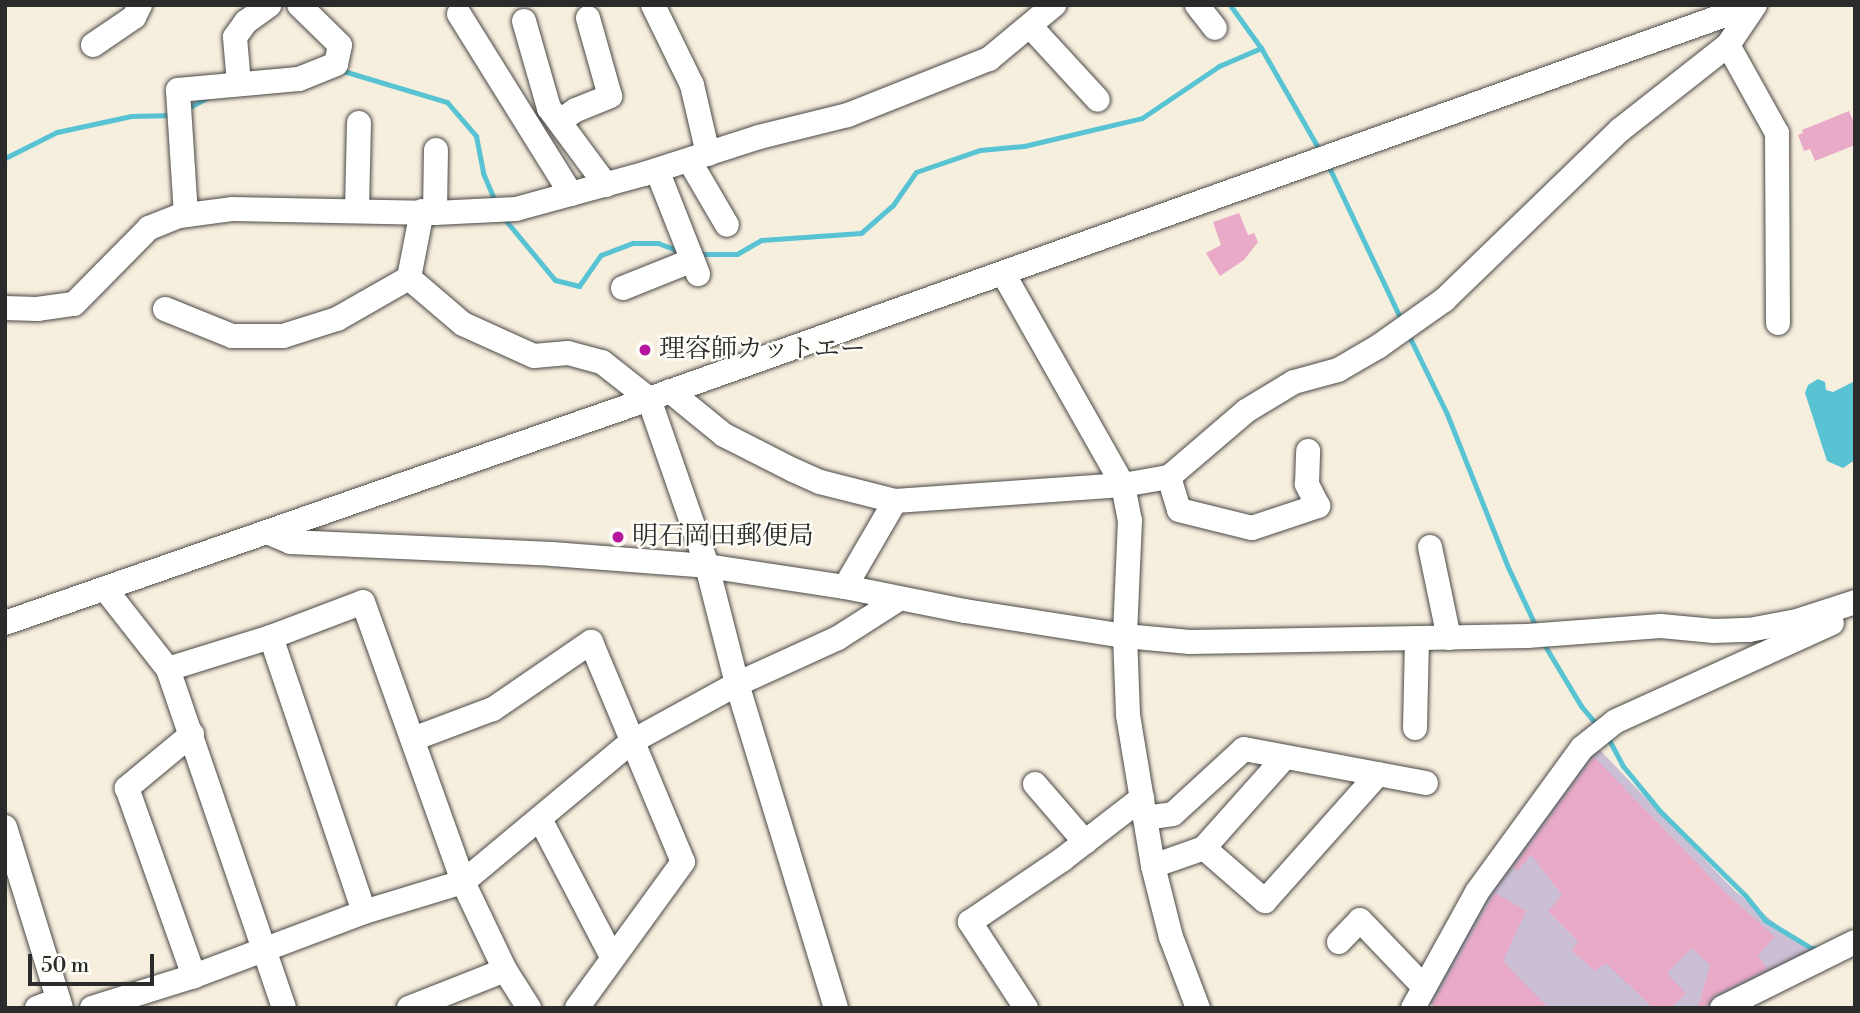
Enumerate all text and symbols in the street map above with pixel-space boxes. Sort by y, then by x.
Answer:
place label: 理容師カットエー [659,334,867,366]
marker: 理容師カットエー [637,342,653,358]
place label: 明石岡田郵便局 [632,521,814,553]
marker: 明石岡田郵便局 [610,529,626,545]
scale bar [32,940,158,984]
text: 50 m [41,953,89,979]

